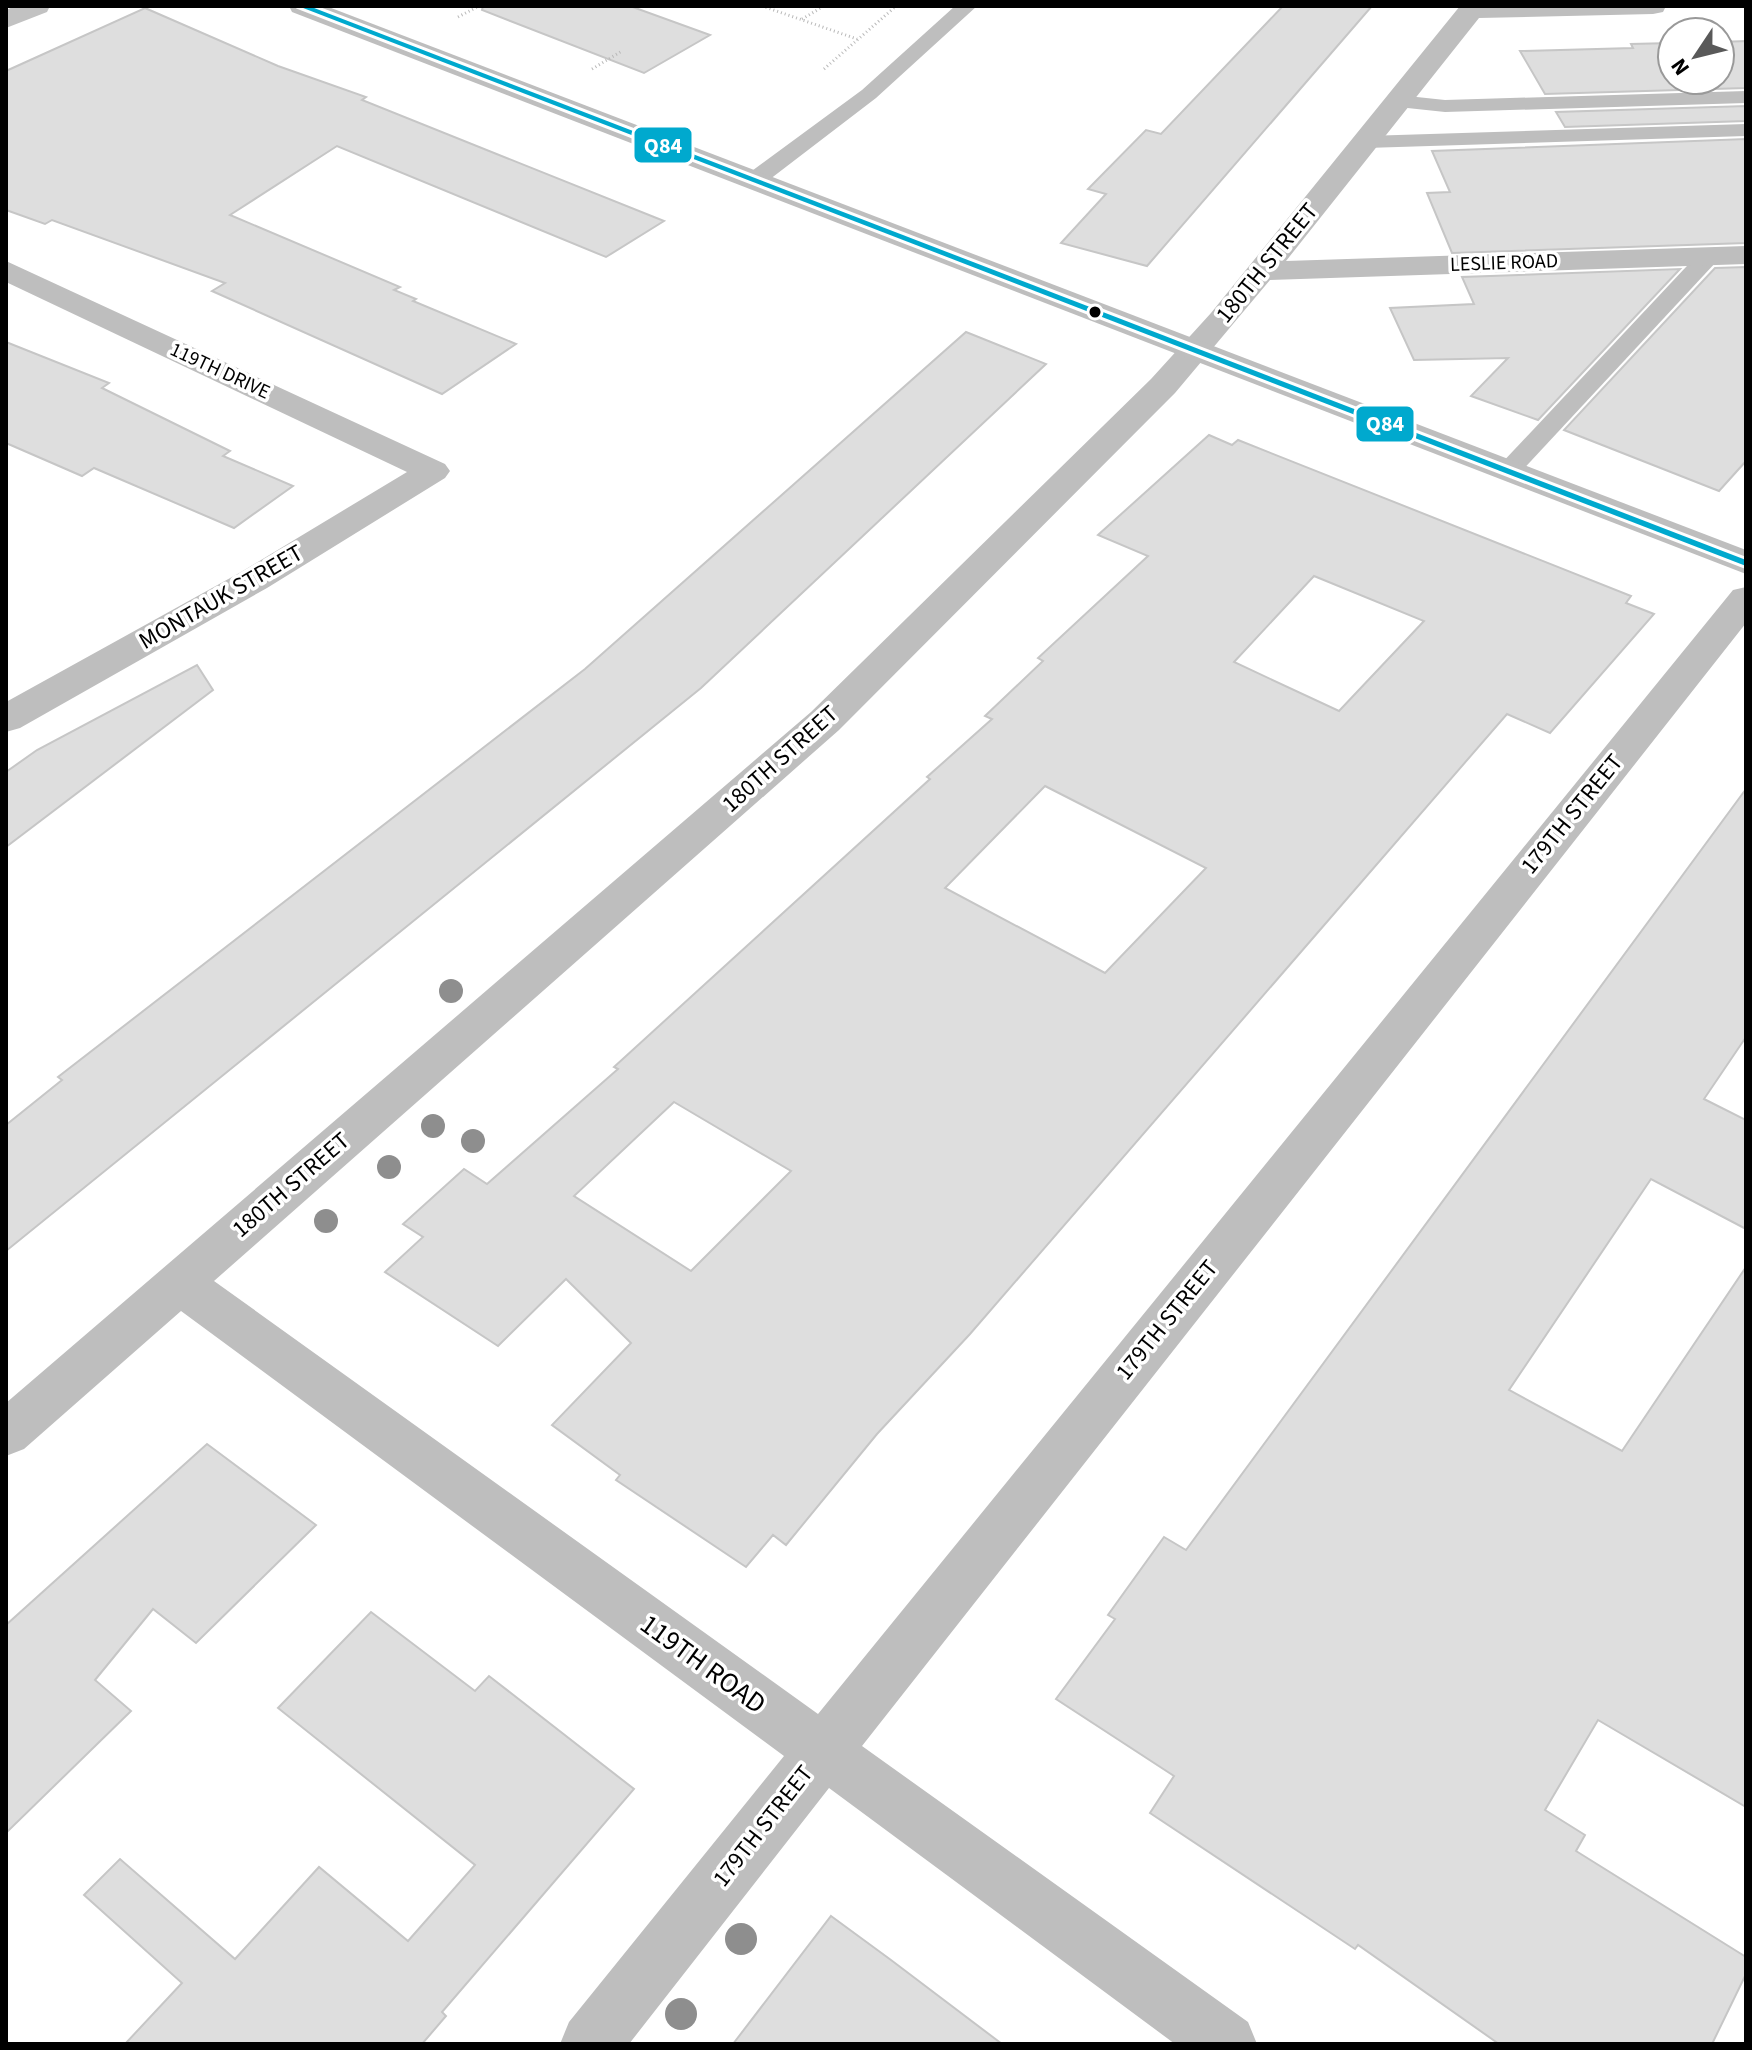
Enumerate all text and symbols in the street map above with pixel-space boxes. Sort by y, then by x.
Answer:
north arrow [1656,16,1736,96]
text: N [1663,52,1698,82]
line badge: Q84 [633,126,693,164]
text: Q84 [644,130,683,162]
street label: 180TH STREET [1207,195,1327,331]
street label: LESLIE ROAD [1449,247,1559,279]
unlabelled marker [1087,304,1103,320]
street label: 119TH DRIVE [165,336,275,406]
line badge: Q84 [1355,405,1415,443]
text: Q84 [1366,408,1405,440]
street label: MONTAUK STREET [132,536,310,658]
street label: 180TH STREET [714,697,846,821]
street label: 179TH STREET [1512,746,1632,882]
street label: 180TH STREET [224,1124,358,1246]
street label: 179TH STREET [1107,1252,1227,1388]
street label: 119TH ROAD [632,1605,774,1723]
street label: 179TH STREET [704,1758,822,1894]

